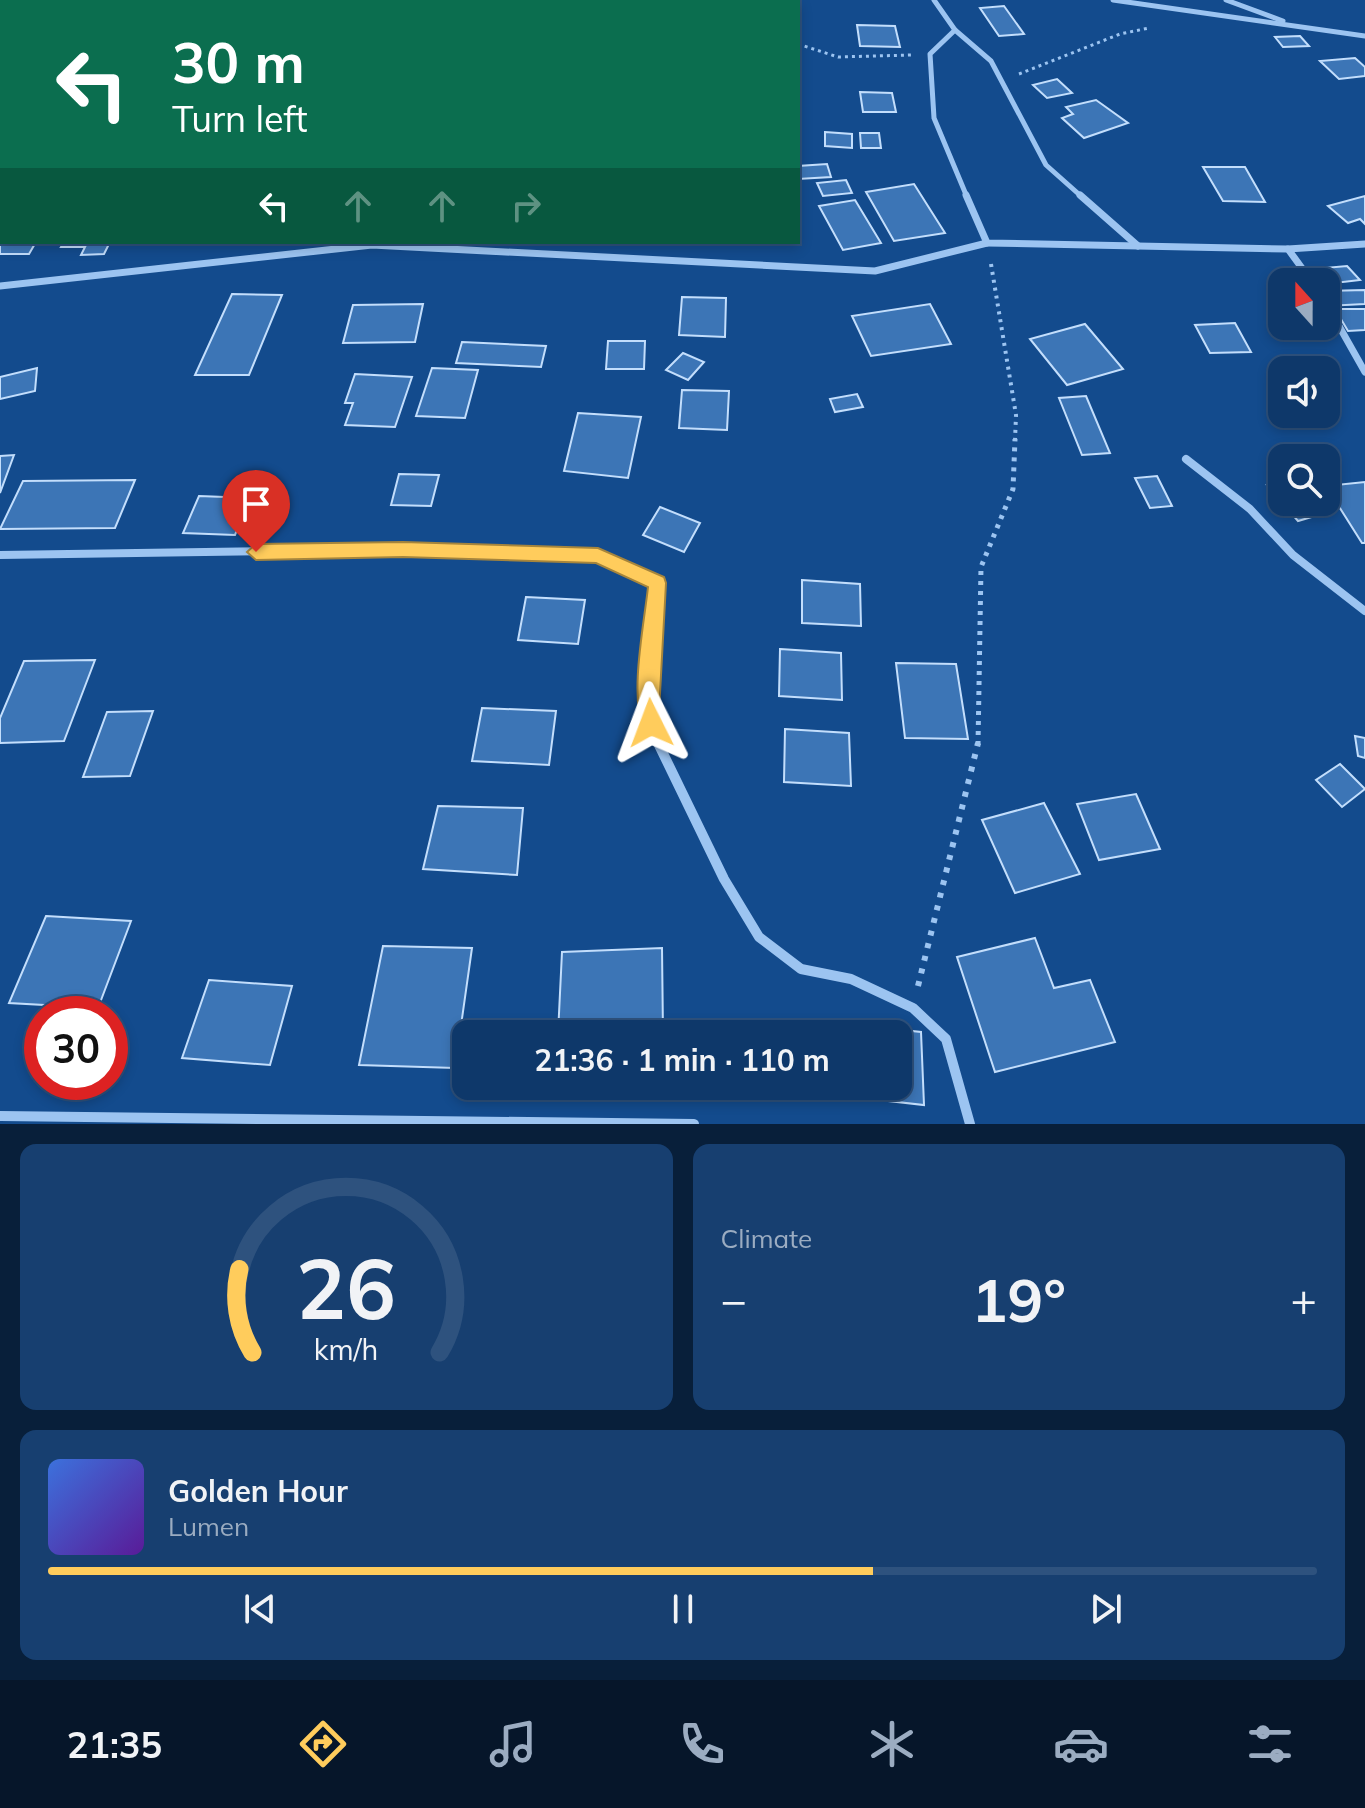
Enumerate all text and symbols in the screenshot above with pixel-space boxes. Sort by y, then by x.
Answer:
text: 30 m [172,27,305,97]
icon: left [40,32,144,136]
text: Turn left [172,96,308,141]
icon: left [252,184,296,228]
icon: ahead [336,184,380,228]
icon: ahead [420,184,464,228]
icon: right [504,184,548,228]
north arrow [1268,268,1340,340]
map controls [1268,268,1340,516]
button: sound [1268,356,1340,428]
button: search [1268,444,1340,516]
pin [222,470,290,552]
icon: arrive [234,482,278,526]
position arrow [609,681,693,765]
speed limit sign: 30 [24,996,128,1100]
text: 21:36 · 1 min · 110 m [534,1041,830,1079]
text: Climate [721,1222,812,1255]
text: 26 [296,1235,396,1340]
text: 19° [971,1262,1066,1337]
text: − [721,1272,747,1327]
text: + [1291,1272,1317,1327]
text: km/h [314,1331,379,1367]
text: Golden Hour [168,1472,348,1510]
text: Lumen [168,1510,249,1543]
icon: previous [238,1587,282,1631]
icon: pause [661,1587,705,1631]
icon: next [1084,1587,1128,1631]
icon: directions [295,1716,351,1772]
icon: music [485,1716,541,1772]
icon: phone [674,1716,730,1772]
icon: climate [864,1716,920,1772]
icon: car [1053,1716,1109,1772]
icon: filters [1242,1716,1298,1772]
text: 21:35 [67,1722,162,1767]

